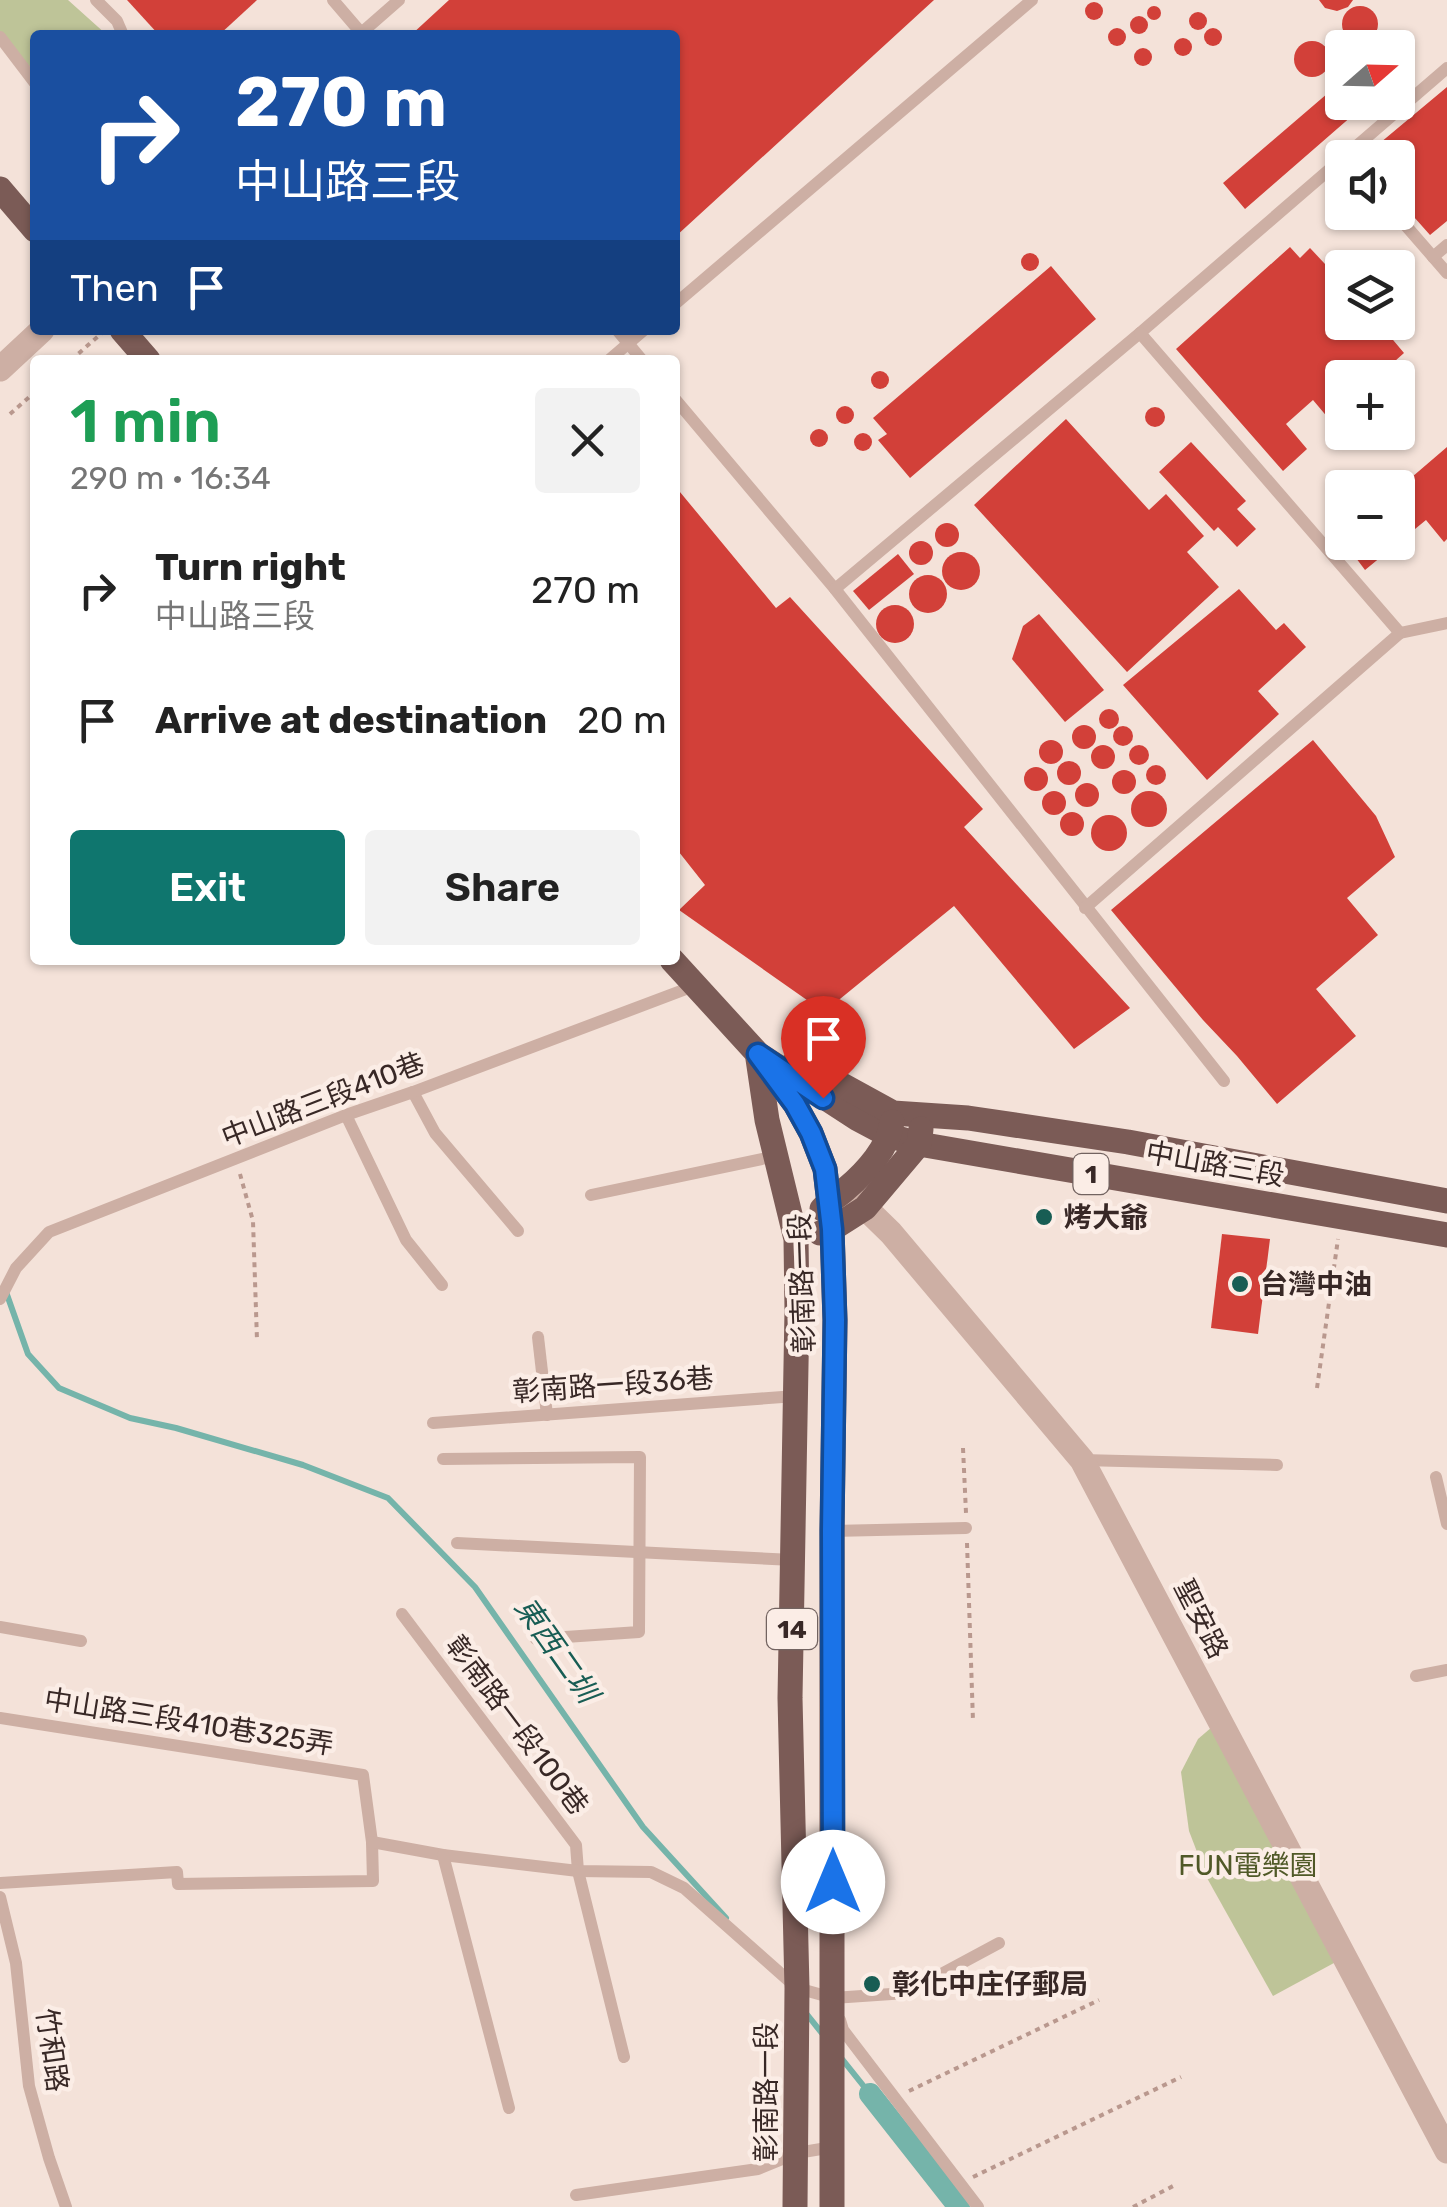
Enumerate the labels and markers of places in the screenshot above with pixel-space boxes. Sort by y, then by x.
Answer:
pin [781,996,866,1099]
place label: 烤大爺 [1064,1201,1148,1234]
marker: 烤大爺 [1033,1206,1055,1228]
place label: 台灣中油 [1260,1268,1372,1301]
marker: 台灣中油 [1229,1273,1251,1295]
place label: 彰化中庄仔郵局 [892,1968,1088,2001]
marker: 彰化中庄仔郵局 [861,1973,883,1995]

